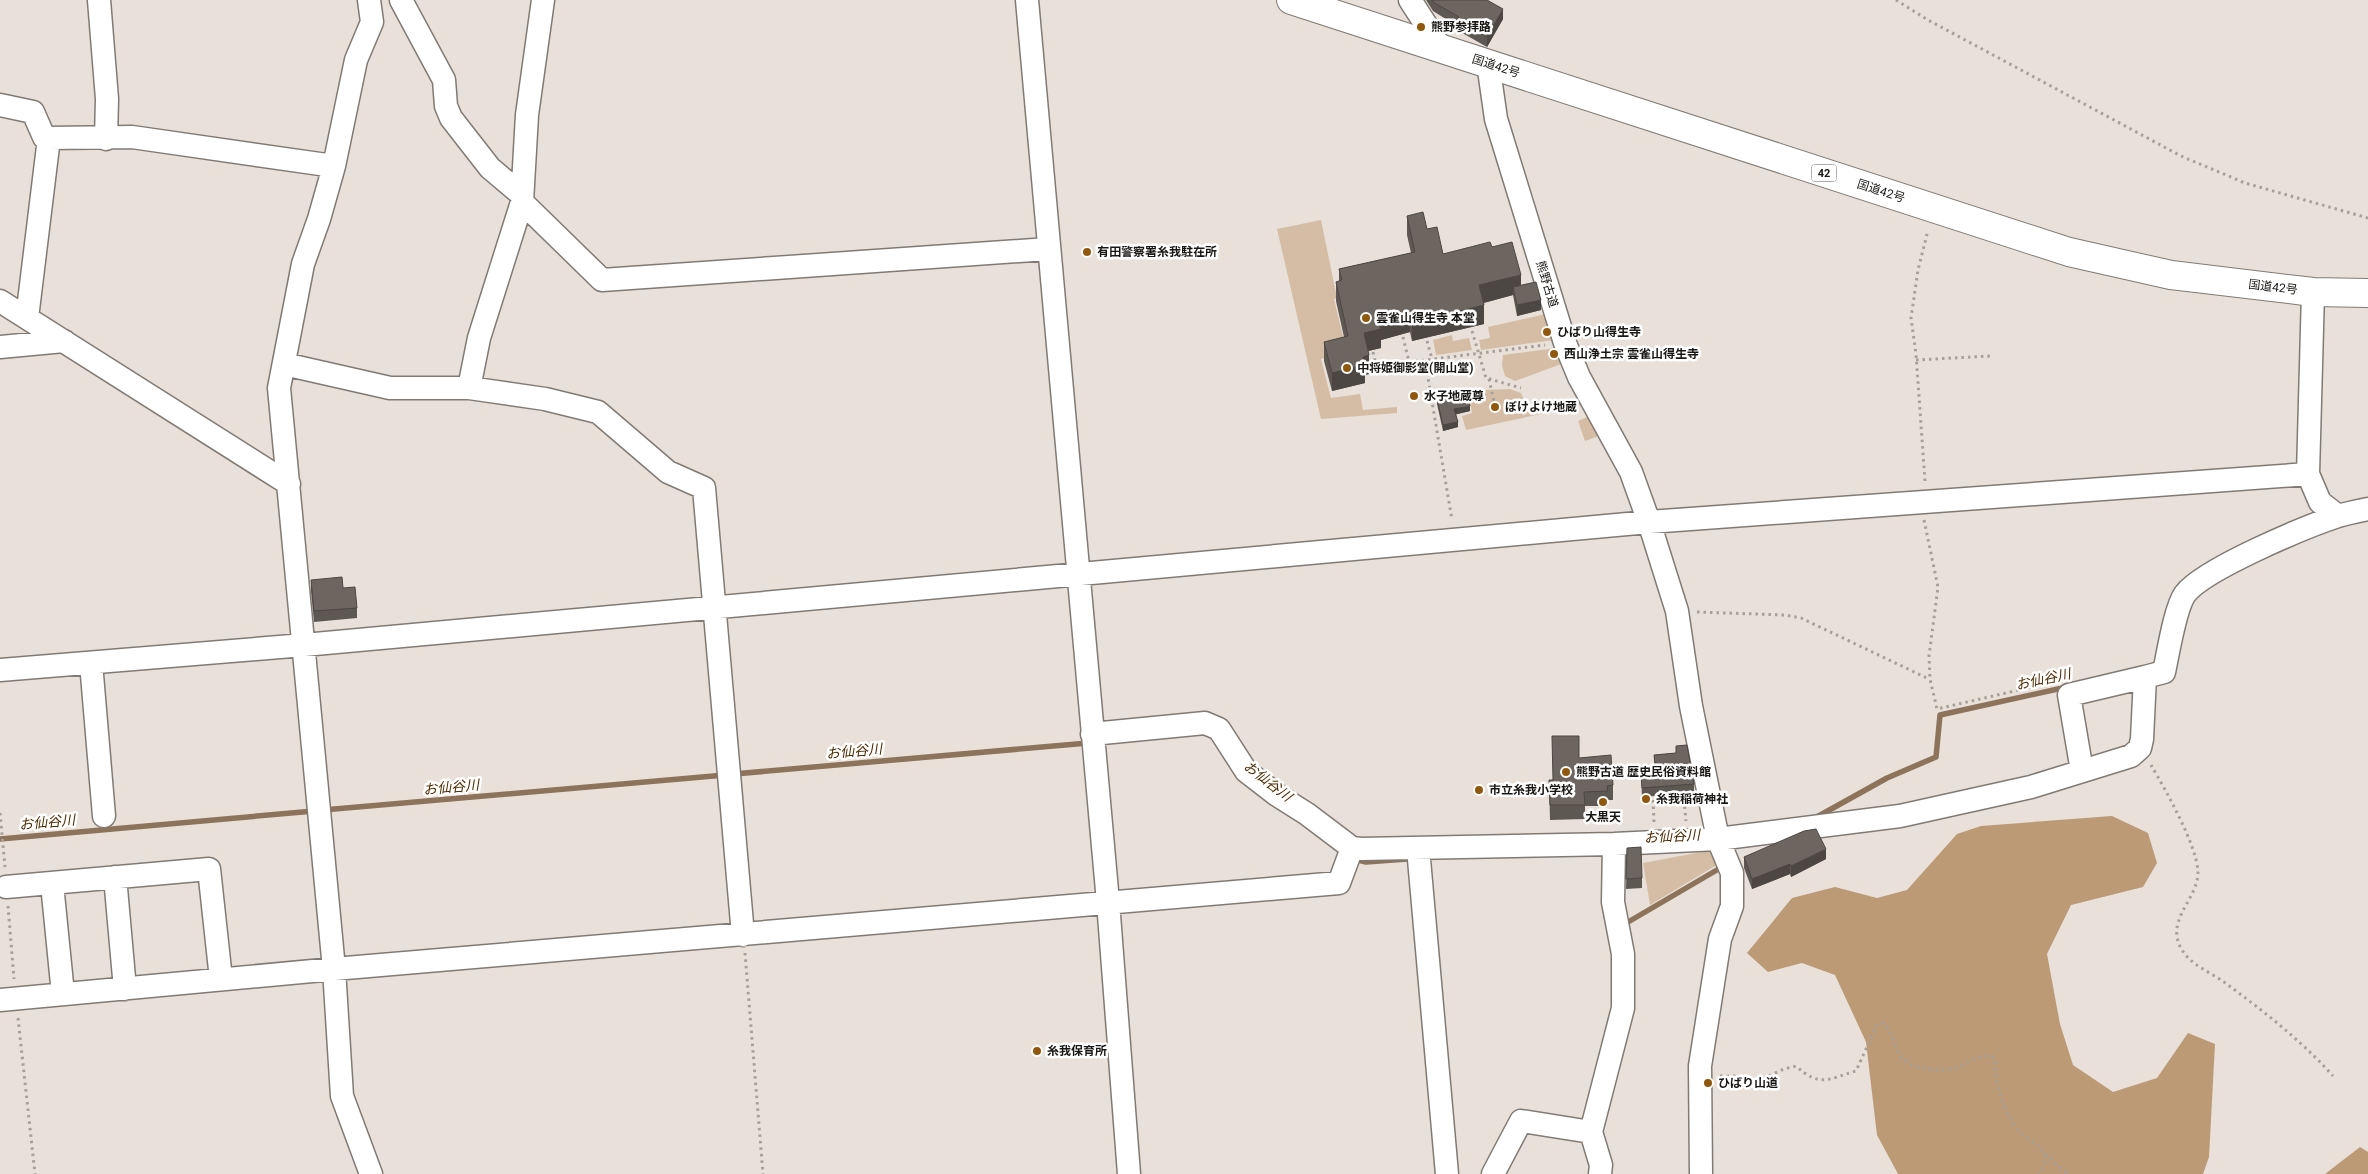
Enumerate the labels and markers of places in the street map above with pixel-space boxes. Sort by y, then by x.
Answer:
place label: 熊野参拝路 [1431,20,1491,34]
marker: 熊野参拝路 [1415,21,1427,33]
place label: 有田警察署糸我駐在所 [1097,245,1217,259]
marker: 有田警察署糸我駐在所 [1081,246,1093,258]
place label: 雲雀山得生寺 本堂 [1376,311,1475,325]
marker: 雲雀山得生寺 本堂 [1360,312,1372,324]
place label: ひばり山得生寺 [1557,325,1641,339]
marker: ひばり山得生寺 [1541,326,1553,338]
place label: 西山浄土宗 雲雀山得生寺 [1564,347,1699,361]
marker: 西山浄土宗 雲雀山得生寺 [1548,348,1560,360]
place label: 中将姫御影堂(開山堂) [1357,361,1473,375]
marker: 中将姫御影堂(開山堂) [1341,362,1353,374]
place label: 水子地蔵尊 [1424,389,1484,403]
marker: 水子地蔵尊 [1408,390,1420,402]
place label: ぼけよけ地蔵 [1505,400,1577,414]
marker: ぼけよけ地蔵 [1489,401,1501,413]
place label: 熊野古道 歴史民俗資料館 [1576,765,1711,779]
marker: 熊野古道 歴史民俗資料館 [1560,766,1572,778]
place label: 市立糸我小学校 [1489,783,1573,797]
marker: 市立糸我小学校 [1473,784,1485,796]
place label: 糸我稲荷神社 [1656,792,1728,806]
marker: 糸我稲荷神社 [1640,793,1652,805]
marker: 大黒天 [1597,796,1609,808]
place label: 大黒天 [1585,810,1621,824]
place label: 糸我保育所 [1047,1044,1107,1058]
marker: 糸我保育所 [1031,1045,1043,1057]
place label: ひばり山道 [1718,1076,1778,1090]
marker: ひばり山道 [1702,1077,1714,1089]

